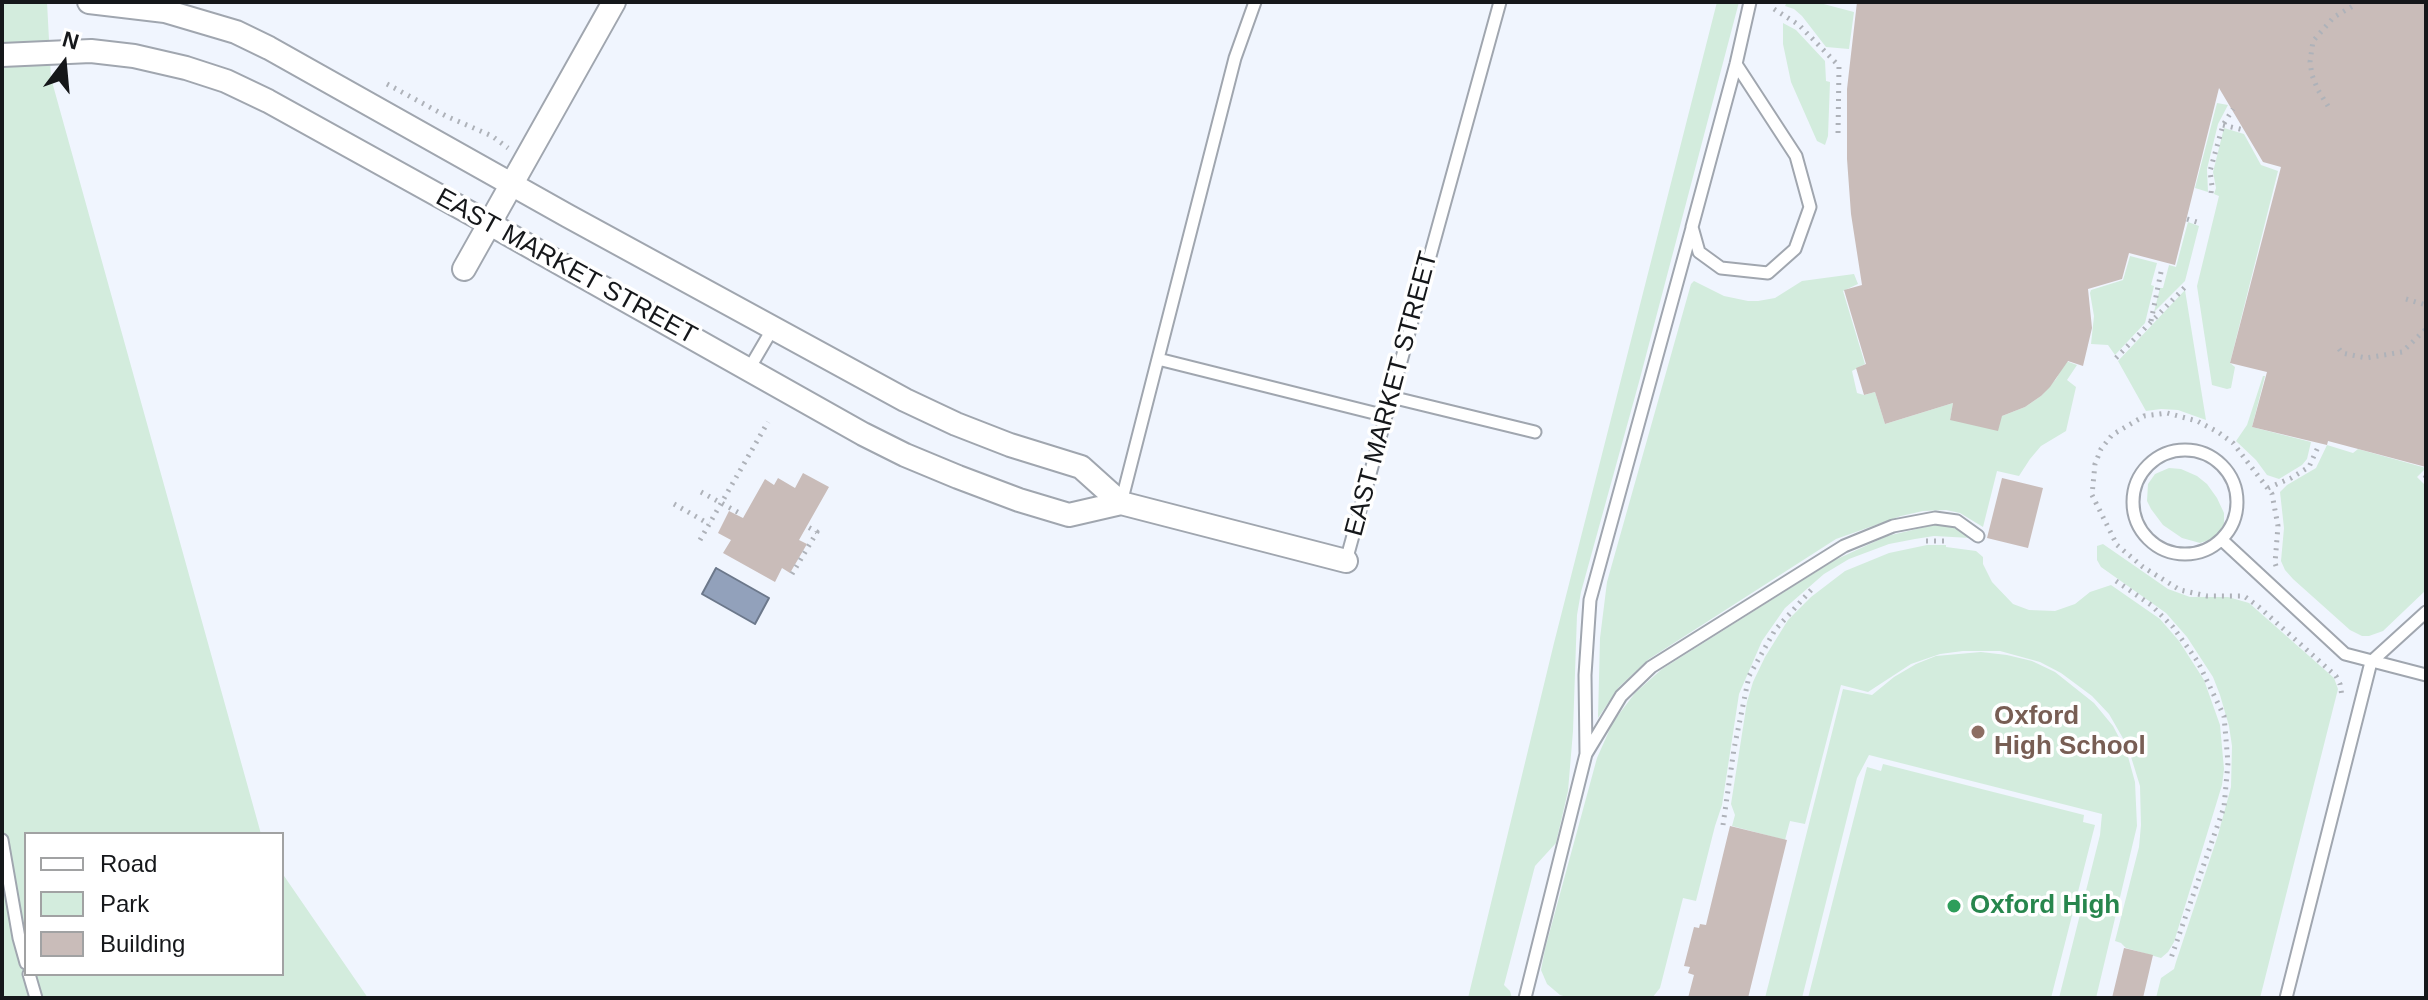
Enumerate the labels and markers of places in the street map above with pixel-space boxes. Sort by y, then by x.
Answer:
place label: Oxford High School [1994,701,2146,762]
marker: Oxford High School [1969,723,1987,741]
place label: Oxford High [1970,890,2120,922]
marker: Oxford High [1945,897,1963,915]

